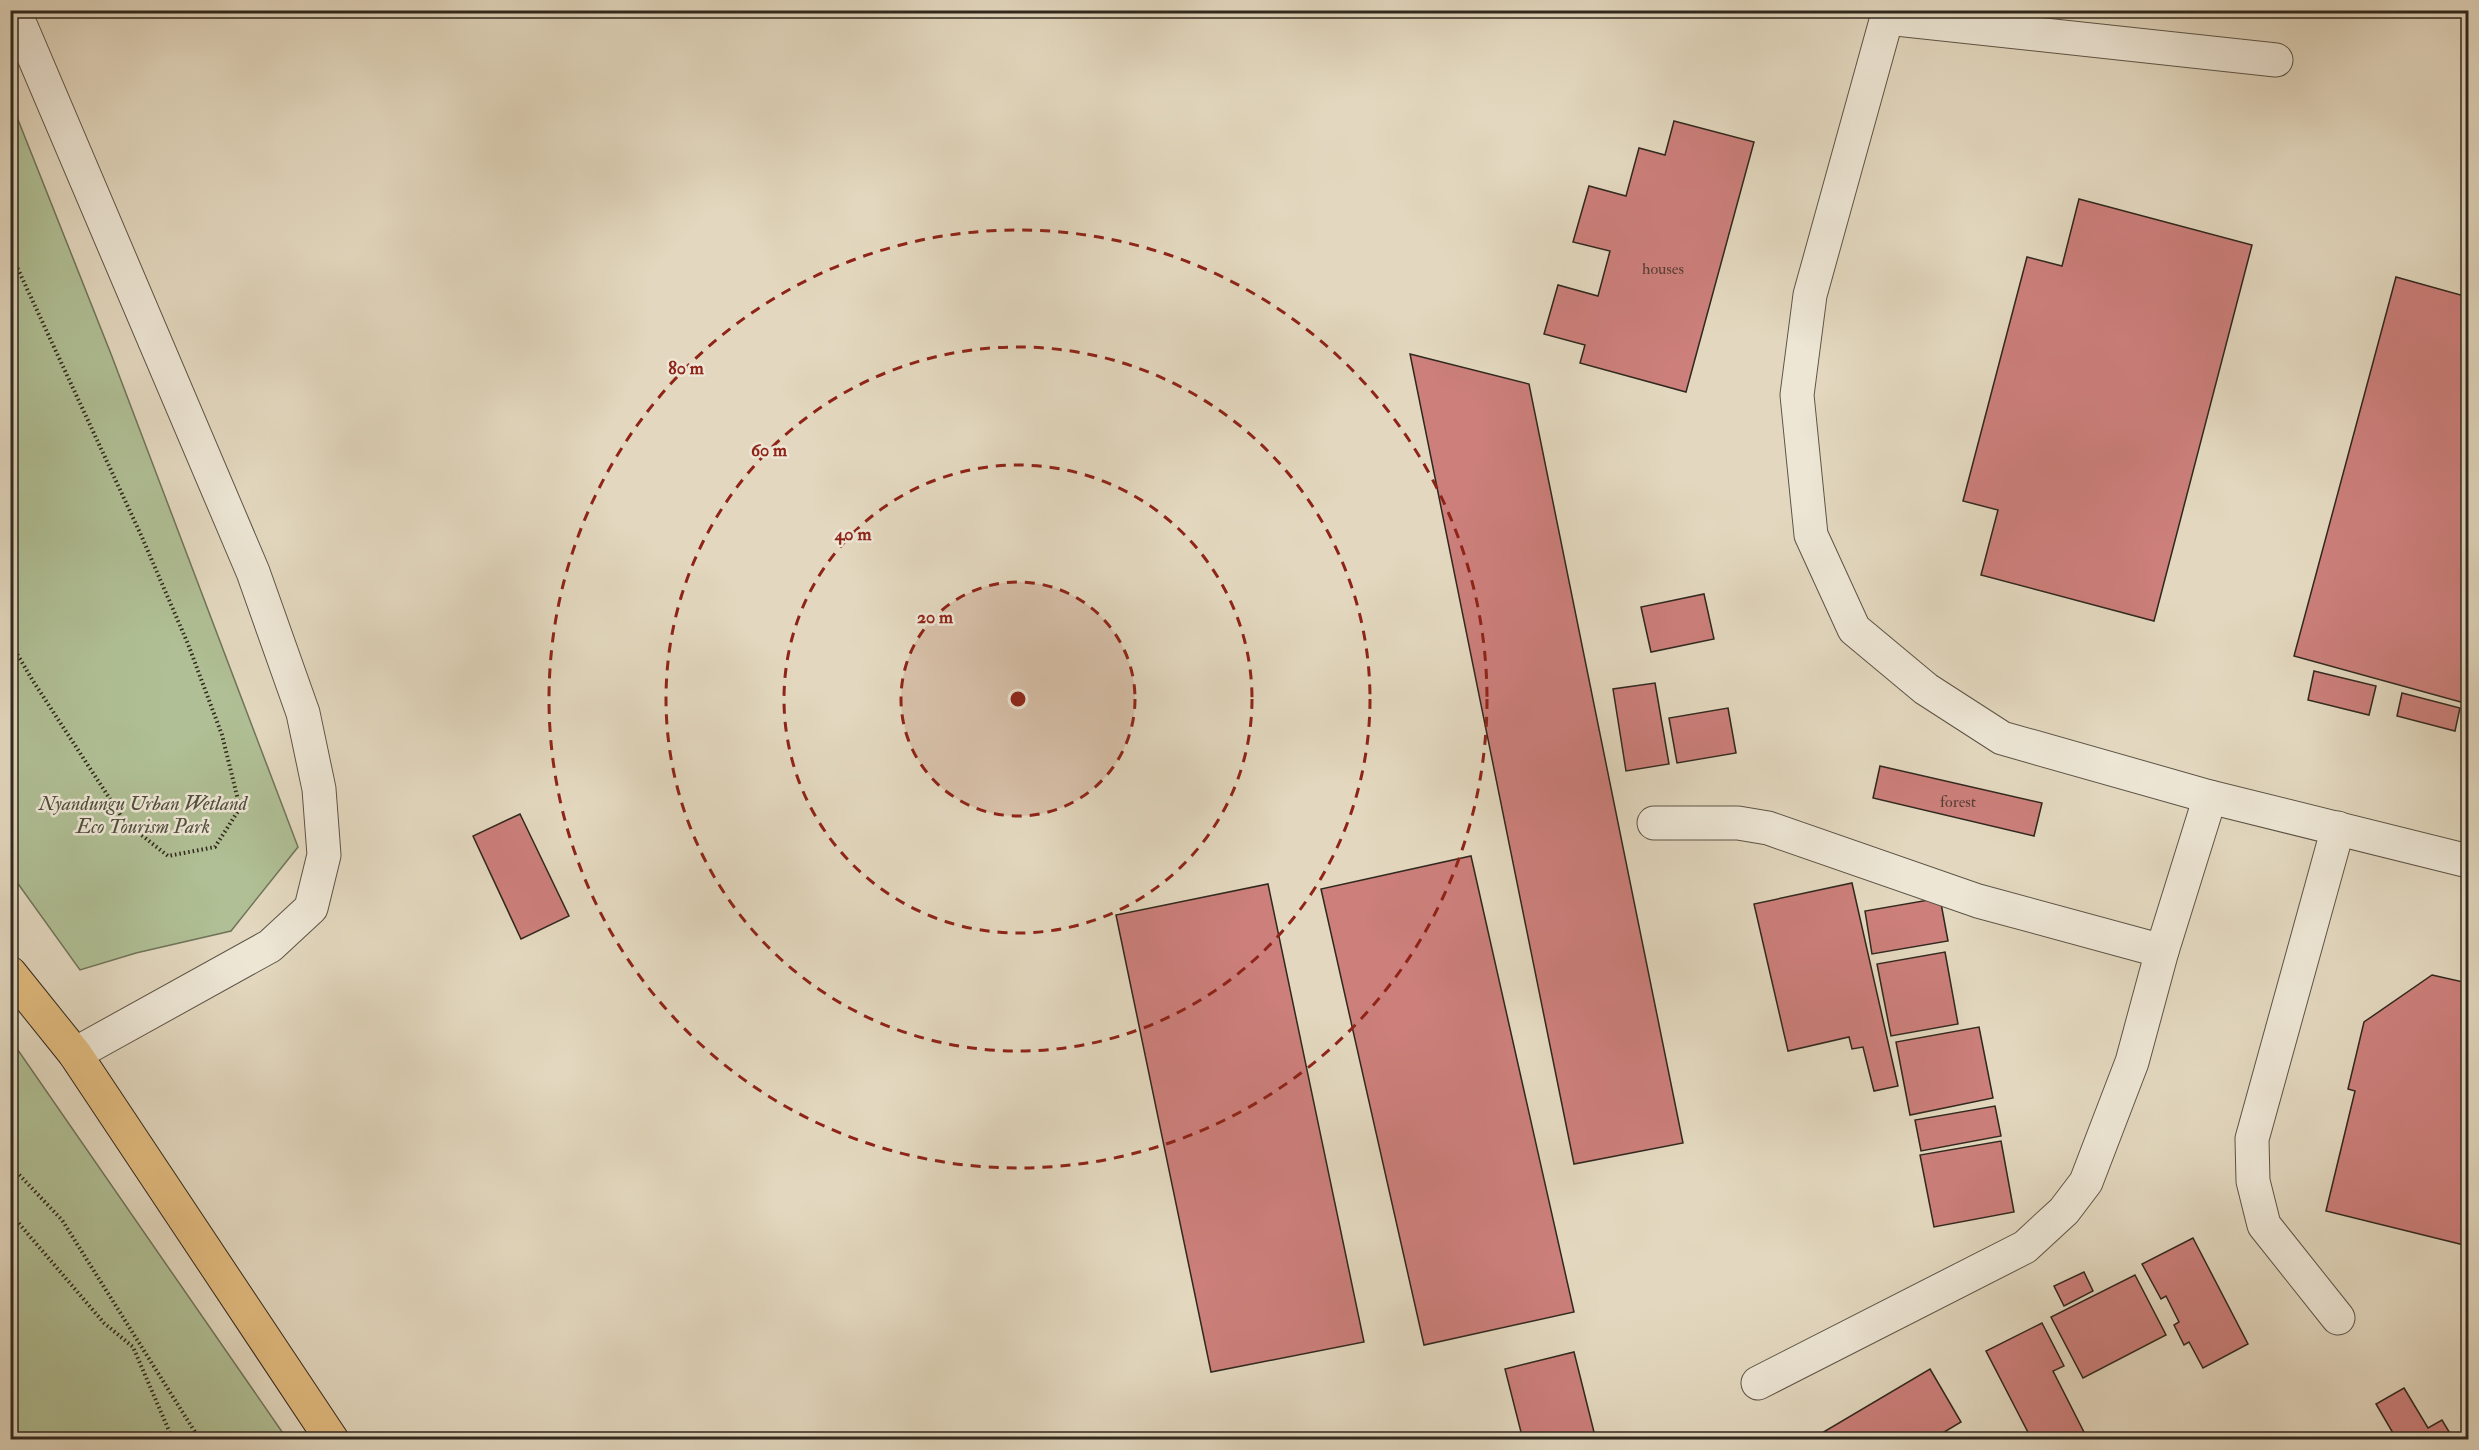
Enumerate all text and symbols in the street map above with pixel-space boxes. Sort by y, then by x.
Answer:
house number: houses [1642,259,1684,279]
text: 80 m [668,357,705,380]
text: 60 m [751,439,788,462]
text: 40 m [834,523,872,546]
text: 20 m [917,606,954,629]
centre of rings [1008,689,1028,709]
park label: Nyandungu Urban Wetland Eco Tourism Park [38,791,249,839]
house number: forest [1940,792,1976,812]

